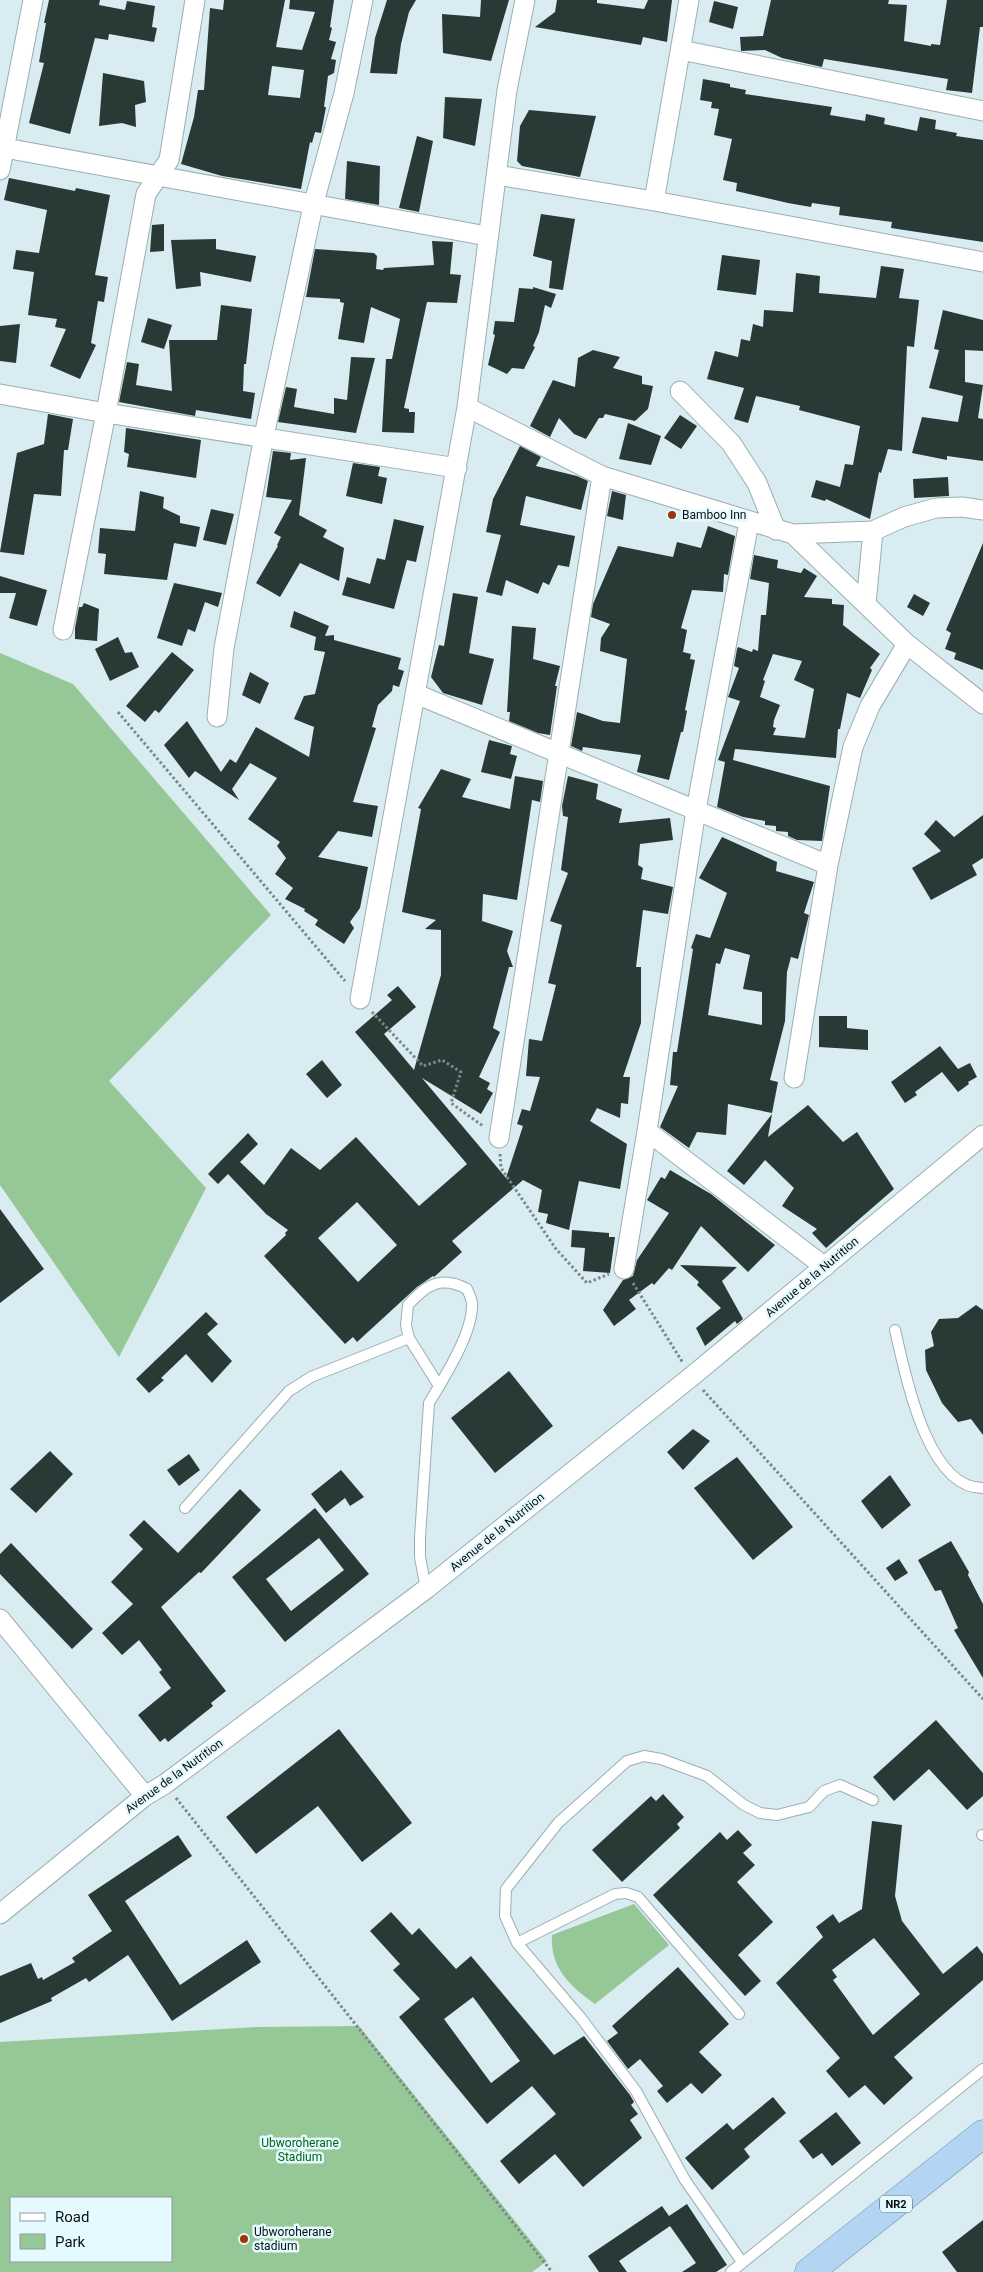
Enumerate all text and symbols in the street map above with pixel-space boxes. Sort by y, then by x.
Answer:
place label: Bamboo Inn [682,508,746,522]
marker: Bamboo Inn [666,509,678,521]
street label: Avenue de la Nutrition [763,1234,861,1320]
street label: Avenue de la Nutrition [447,1490,547,1574]
street label: Avenue de la Nutrition [122,1736,226,1816]
park label: Ubworoherane Stadium [261,2136,339,2164]
road number: NR2 [880,2196,912,2212]
legend [10,2197,172,2262]
text: Road [55,2208,89,2226]
place label: Ubworoherane stadium [254,2225,332,2253]
text: Park [55,2233,86,2251]
marker: Ubworoherane stadium [238,2233,250,2245]

